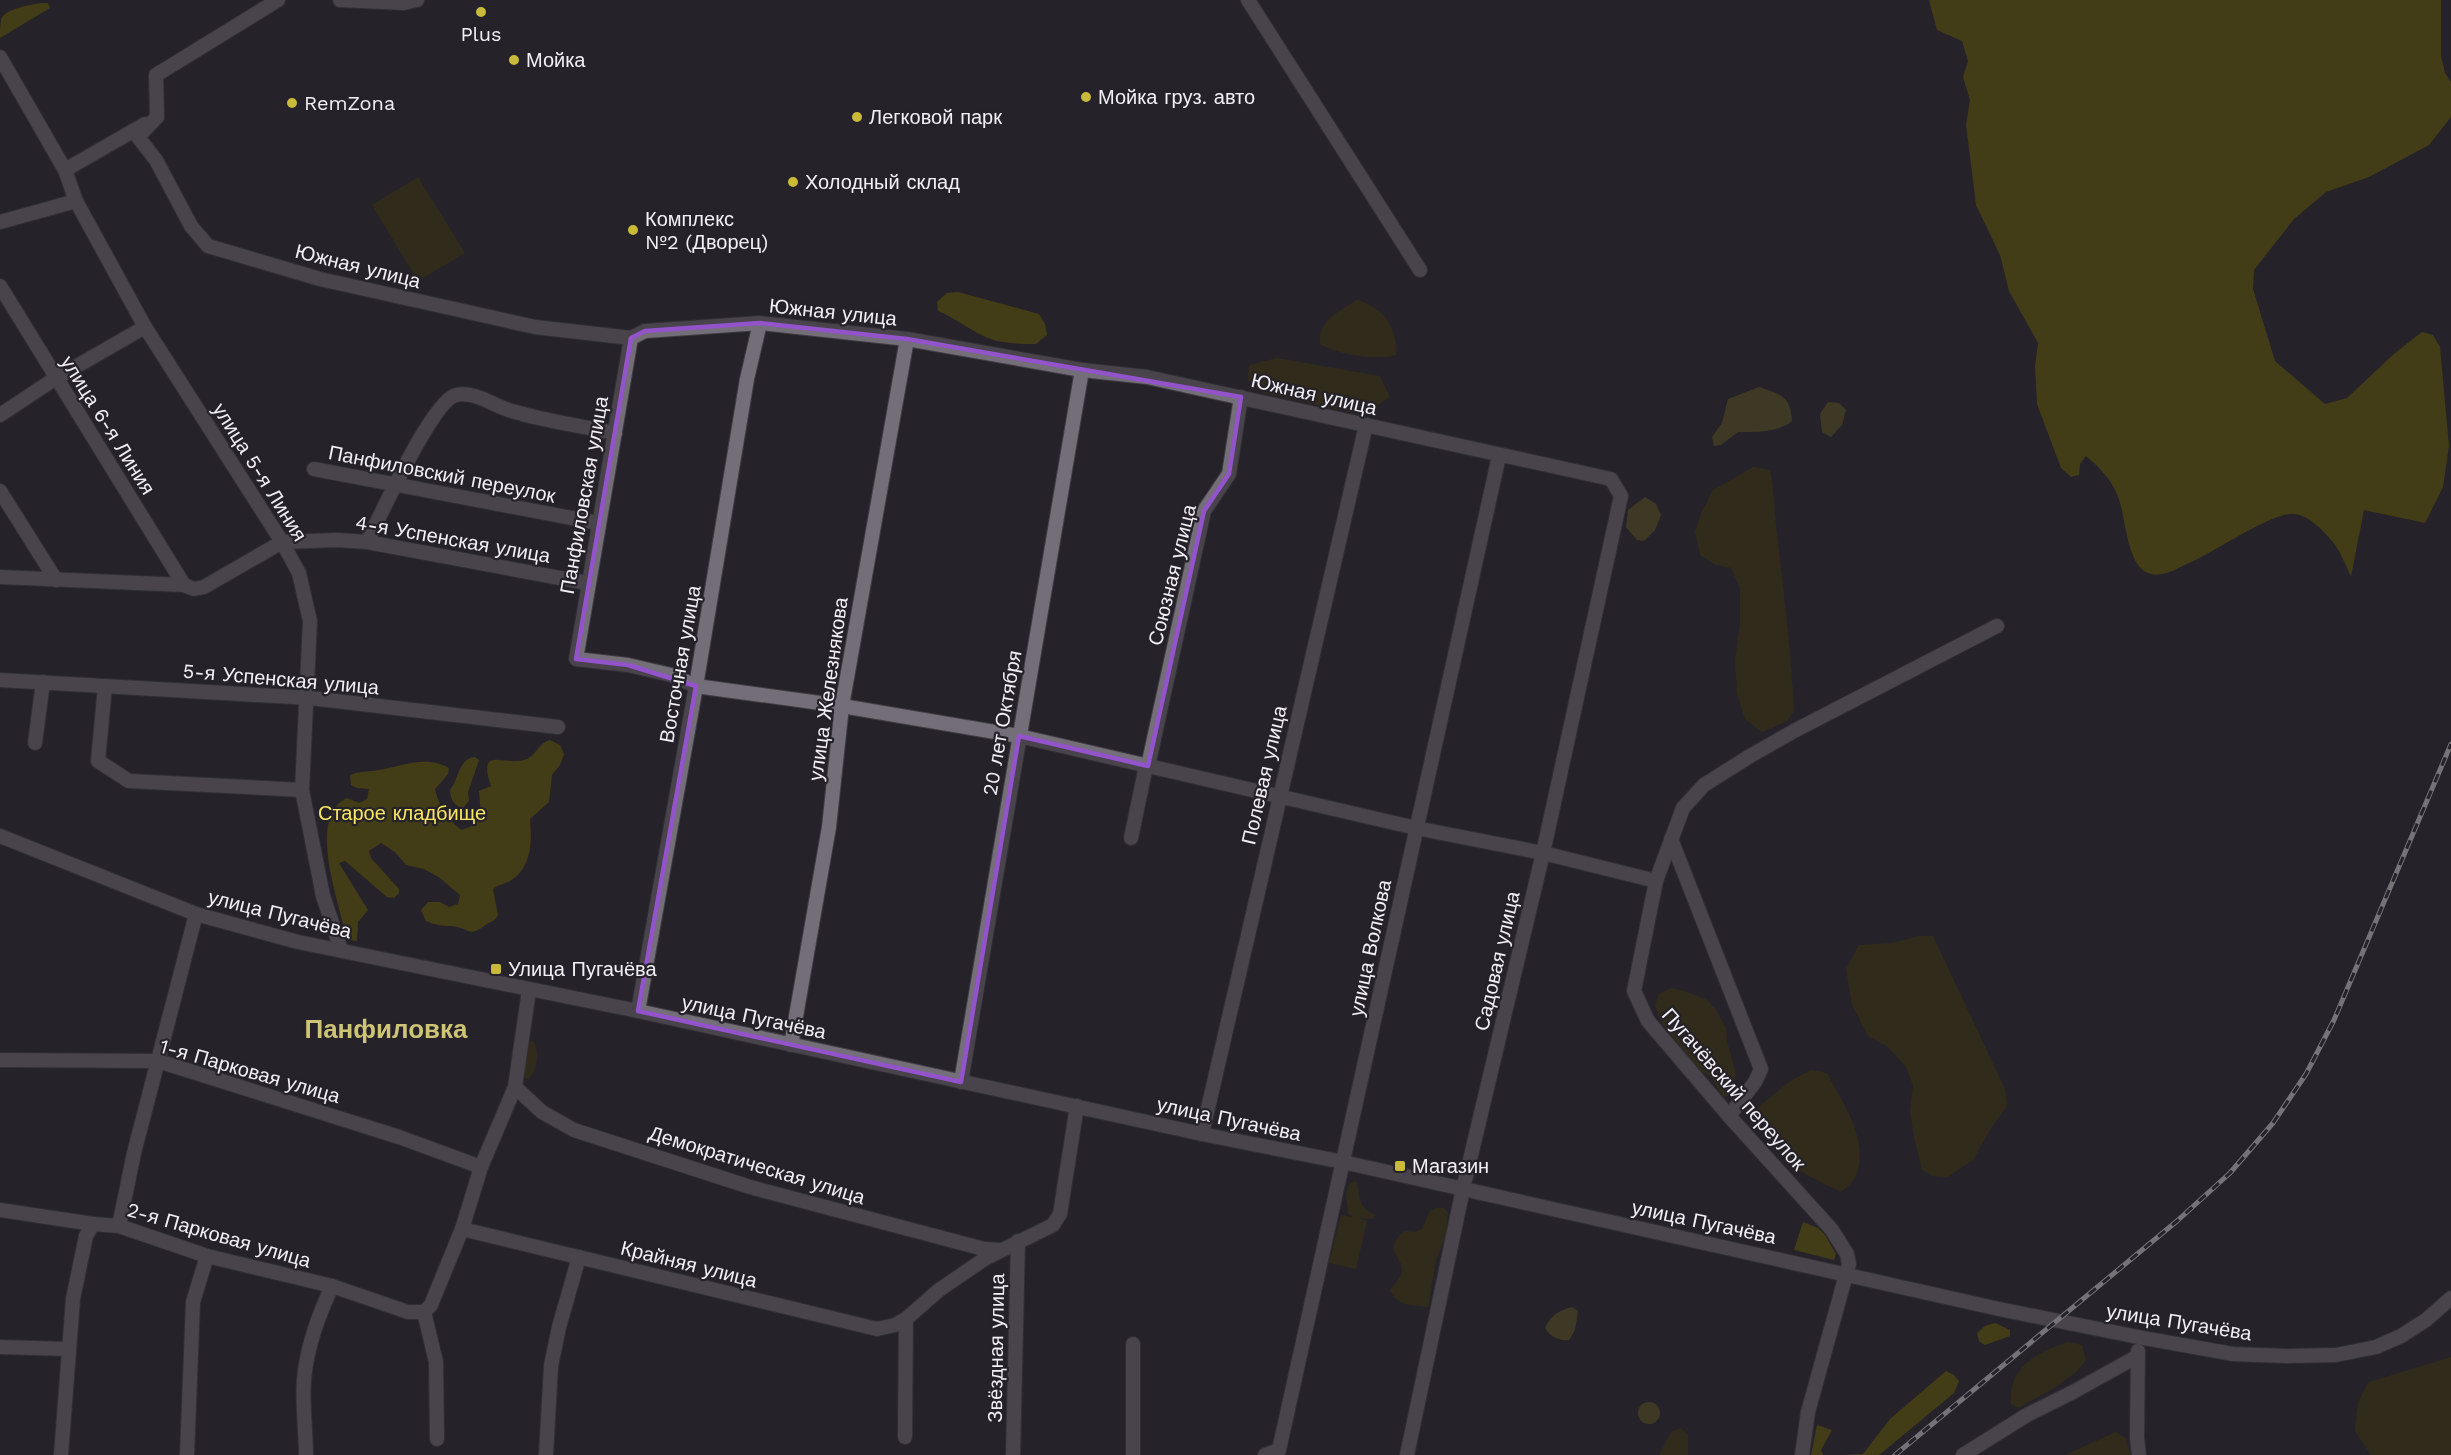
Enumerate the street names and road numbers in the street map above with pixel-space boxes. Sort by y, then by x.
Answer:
street label: Южная улица [293,239,424,293]
street label: Южная улица [768,293,899,331]
street label: улица 6-я Линия [56,351,160,499]
street label: Южная улица [1249,368,1380,420]
street label: Панфиловская улица [555,393,613,596]
street label: улица 5-я Линия [208,398,312,546]
street label: Панфиловский переулок [326,440,558,508]
street label: Союзная улица [1143,501,1201,648]
street label: 4-я Успенская улица [354,510,553,568]
street label: Восточная улица [654,583,706,745]
street label: улица Железнякова [803,595,853,783]
street label: 20 лет Октября [977,649,1027,797]
street label: 5-я Успенская улица [182,658,381,700]
street label: Полевая улица [1236,702,1292,847]
street label: улица Волкова [1344,877,1396,1019]
street label: улица Пугачёва [206,885,355,944]
street label: Садовая улица [1469,888,1525,1033]
street label: улица Пугачёва [680,990,829,1044]
street label: Пугачёвский переулок [1657,1003,1811,1175]
street label: 1-я Парковая улица [157,1034,344,1108]
street label: улица Пугачёва [1155,1092,1304,1146]
street label: Демократическая улица [646,1121,869,1210]
street label: улица Пугачёва [1630,1195,1779,1249]
street label: 2-я Парковая улица [124,1197,314,1273]
street label: Крайняя улица [618,1235,760,1293]
street label: Звёздная улица [983,1272,1009,1423]
street label: улица Пугачёва [2105,1299,2254,1345]

